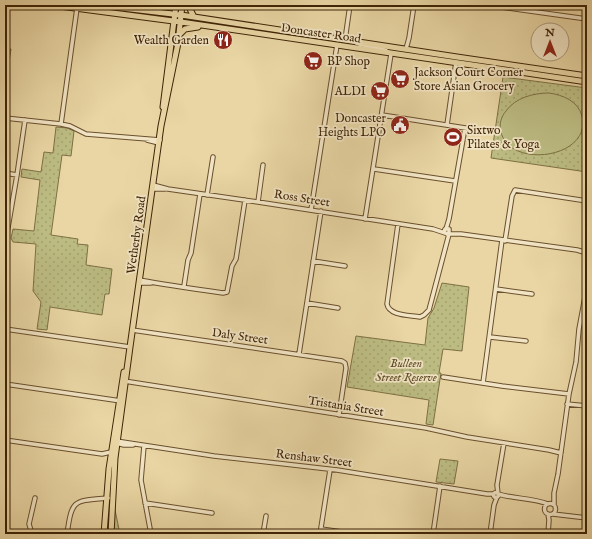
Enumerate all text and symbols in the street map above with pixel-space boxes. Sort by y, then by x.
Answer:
street label: Doncaster Road [280,20,363,47]
north arrow [530,22,570,62]
text: N [544,26,555,40]
restaurant icon: Wealth Garden [212,29,234,51]
place label: Wealth Garden [134,33,210,48]
supermarket icon: BP Shop [302,50,324,72]
place label: BP Shop [327,54,370,70]
place label: Jackson Court Corner Store Asian Grocery [412,65,524,94]
supermarket icon: Jackson Court Corner Store Asian Grocery [389,68,411,90]
supermarket icon: ALDI [369,80,391,102]
place label: ALDI [334,84,366,99]
place label: Doncaster Heights LPO [318,111,387,140]
public building icon: Doncaster Heights LPO [389,114,411,136]
place label: Sixtwo Pilates & Yoga [467,123,540,152]
sports icon: Sixtwo Pilates & Yoga [442,126,464,148]
street label: Ross Street [273,187,331,210]
street label: Wetherby Road [124,194,149,275]
street label: Daly Street [211,325,269,348]
park label: Bulleen Street Reserve [375,356,437,385]
street label: Tristania Street [307,393,385,420]
street label: Renshaw Street [275,446,353,471]

